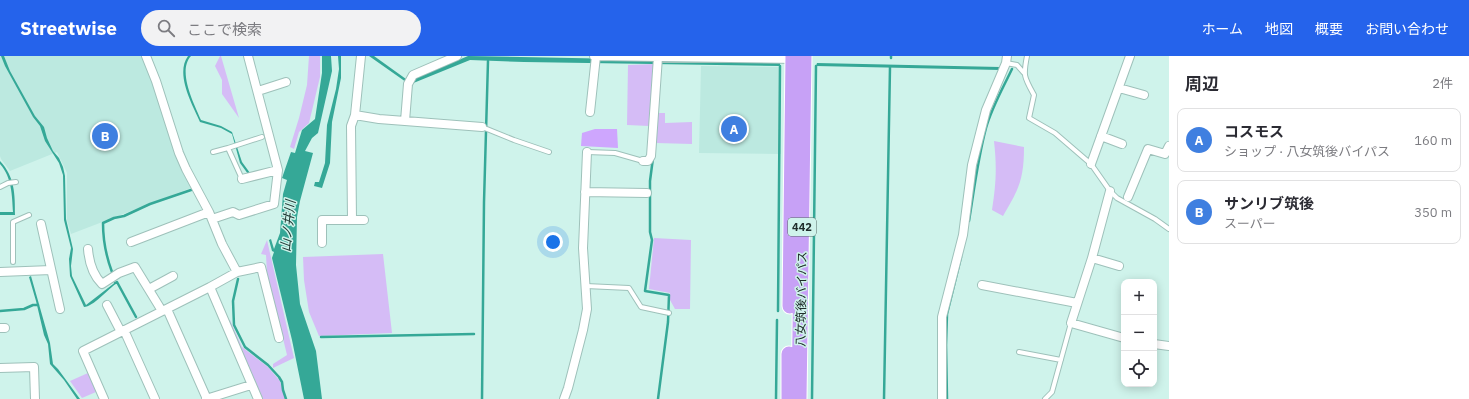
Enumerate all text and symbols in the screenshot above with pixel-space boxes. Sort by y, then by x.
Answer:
search box [141,10,421,46]
text: Streetwise [20,16,117,40]
icon: search [155,17,177,39]
text: ここで検索 [187,20,262,39]
text: ホーム [1201,20,1243,38]
text: 地図 [1265,20,1293,38]
text: 概要 [1315,20,1343,38]
text: お問い合わせ [1365,20,1449,38]
text: 周辺 [1185,73,1219,95]
text: 2件 [1432,75,1453,92]
pin: A [721,114,747,144]
pin: B [92,121,118,151]
text: コスモス [1224,122,1284,141]
text: A [1195,132,1203,149]
text: 160 m [1414,132,1452,149]
text: ショップ · 八女筑後バイパス [1224,143,1390,160]
text: サンリブ筑後 [1224,194,1314,213]
water label: 山ノ井川 [277,197,299,253]
text: B [1195,204,1203,221]
text: 350 m [1414,204,1452,221]
text: スーパー [1224,215,1276,232]
road number: 442 [788,218,816,236]
your location [543,232,563,252]
street label: 八女筑後バイパス [793,251,809,347]
map controls [1121,279,1157,387]
button: + [1121,279,1157,315]
button: − [1121,315,1157,351]
button: locate [1121,351,1157,387]

